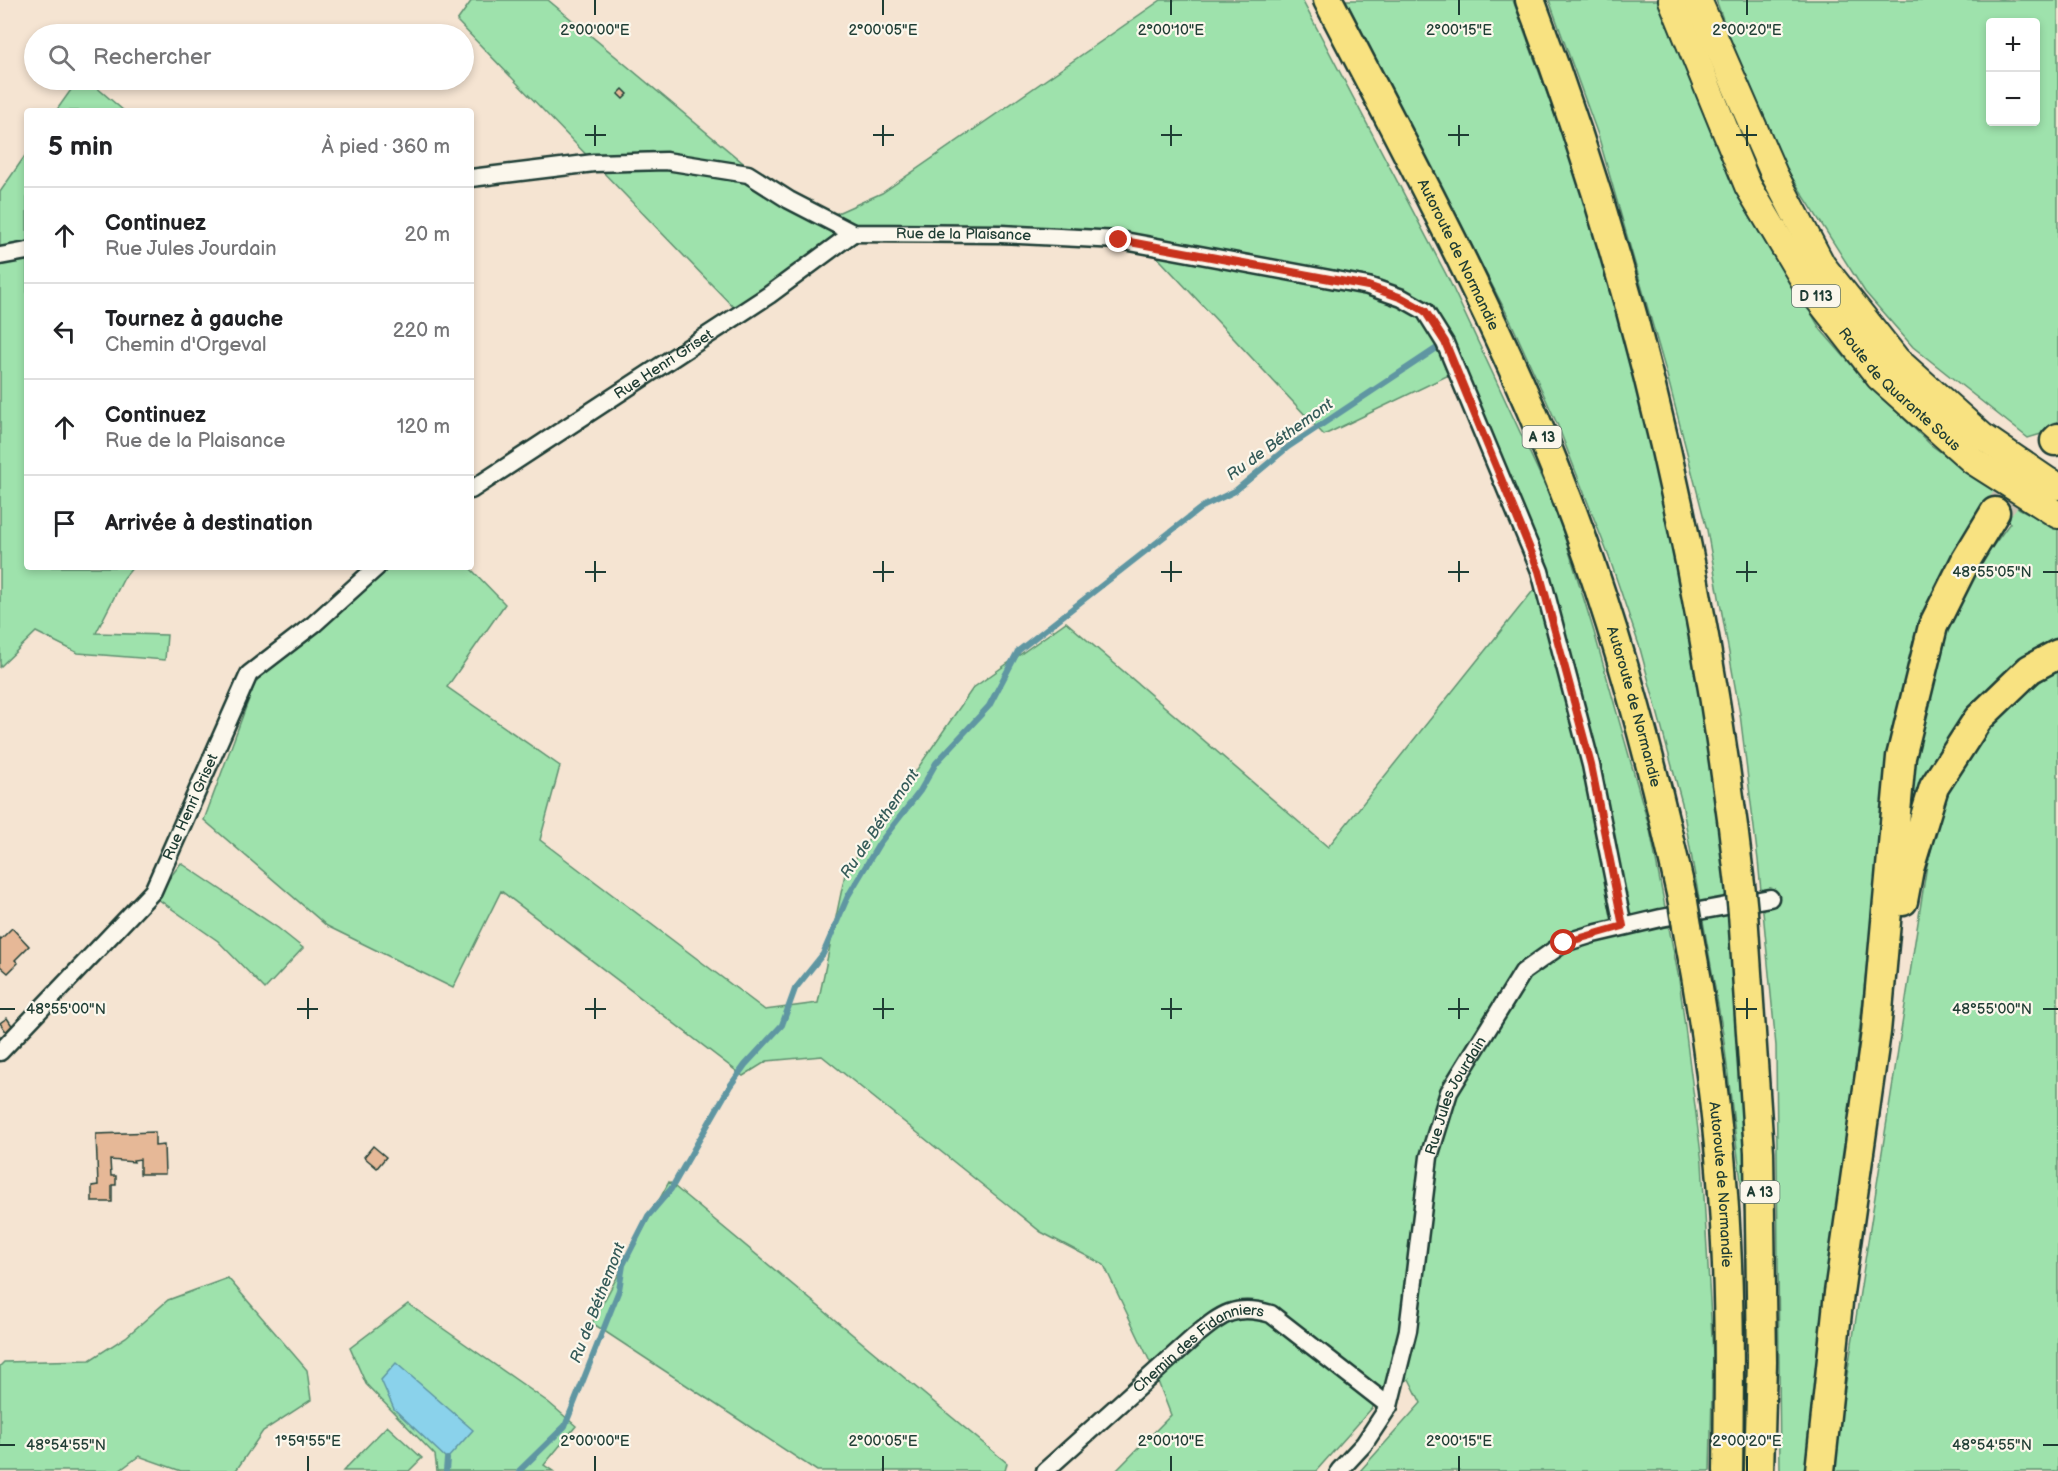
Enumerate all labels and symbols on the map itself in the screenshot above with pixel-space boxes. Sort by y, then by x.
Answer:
text: 2°00'00"E [560,21,630,40]
text: 2°00'05"E [848,21,918,40]
text: 2°00'10"E [1138,21,1204,40]
text: 2°00'15"E [1426,21,1492,40]
text: 2°00'20"E [1712,21,1782,40]
street label: Autoroute de Normandie [1413,176,1504,333]
street label: Rue de la Plaisance [896,224,1032,245]
route end [1105,226,1131,252]
road number: D 113 [1792,285,1840,307]
street label: Route de Quarante Sous [1834,324,1965,455]
street label: Rue Henri Griset [610,325,717,403]
water label: Ru de Béthemont [1223,394,1338,485]
road number: A 13 [1522,426,1562,448]
text: 48°55'05"N [1952,563,2032,582]
street label: Autoroute de Normandie [1602,624,1665,789]
street label: Rue Henri Griset [158,750,222,863]
water label: Ru de Béthemont [837,765,924,882]
route start [1550,929,1576,955]
text: 48°55'00"N [26,1000,106,1019]
text: 48°55'00"N [1952,1000,2032,1019]
street label: Rue Jules Jourdain [1421,1033,1490,1157]
street label: Autoroute de Normandie [1705,1101,1737,1268]
road number: A 13 [1740,1181,1780,1203]
water label: Ru de Béthemont [566,1239,630,1366]
street label: Chemin des Fidanniers [1129,1300,1266,1397]
text: 1°59'55"E [275,1432,341,1451]
text: 2°00'00"E [560,1432,630,1451]
text: 2°00'05"E [848,1432,918,1451]
text: 2°00'10"E [1138,1432,1204,1451]
text: 2°00'15"E [1426,1432,1492,1451]
text: 2°00'20"E [1712,1432,1782,1451]
text: 48°54'55"N [26,1436,106,1455]
text: 48°54'55"N [1952,1436,2032,1455]

